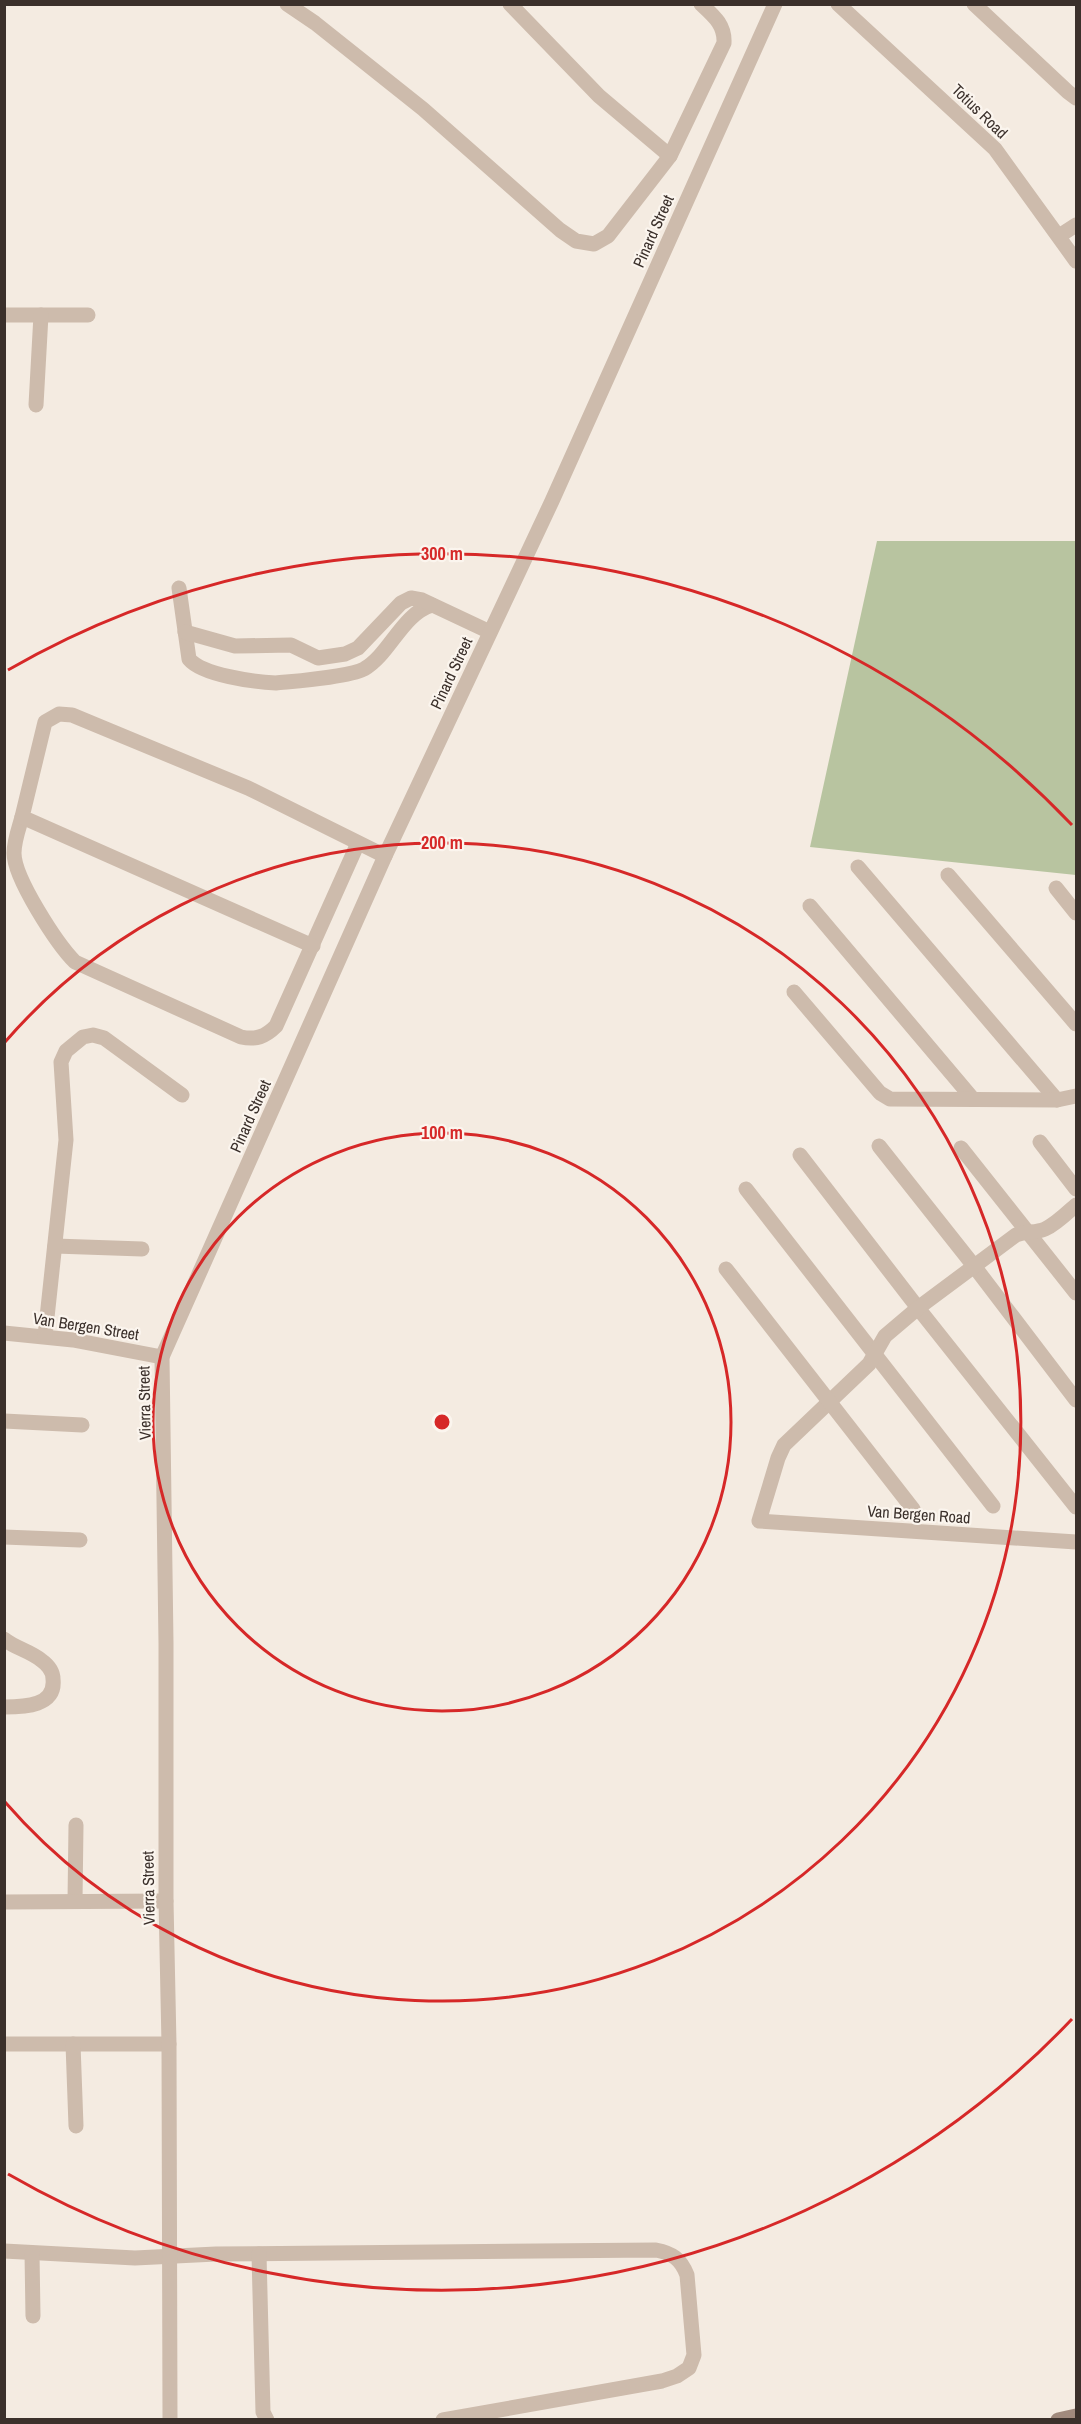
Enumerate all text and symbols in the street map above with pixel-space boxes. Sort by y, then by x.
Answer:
street label: Totius Road [947,79,1013,143]
street label: Pinard Street [627,191,679,271]
text: 300 m [421,541,463,566]
street label: Pinard Street [425,633,477,713]
text: 200 m [421,830,463,855]
street label: Pinard Street [224,1076,276,1156]
text: 100 m [421,1120,463,1145]
street label: Van Bergen Street [31,1307,141,1345]
street label: Vierra Street [132,1365,156,1440]
centre of rings [432,1412,452,1432]
street label: Van Bergen Road [867,1499,971,1529]
street label: Vierra Street [136,1850,160,1925]

